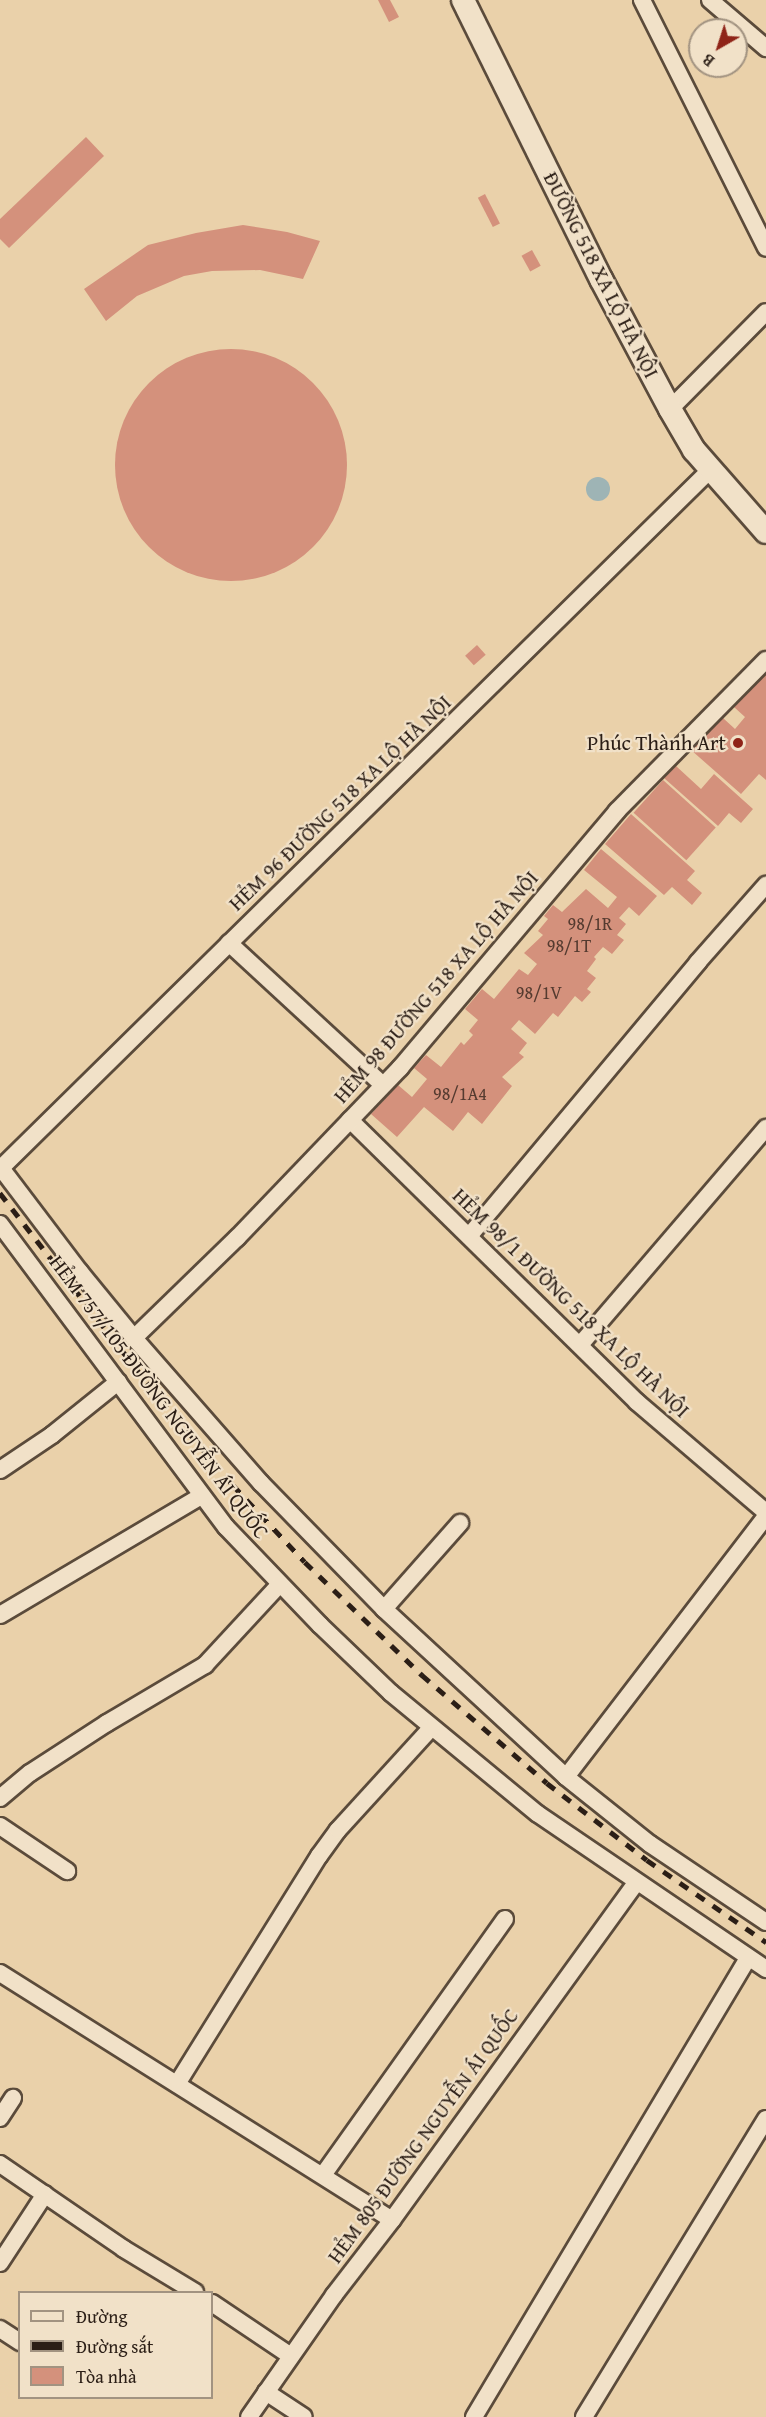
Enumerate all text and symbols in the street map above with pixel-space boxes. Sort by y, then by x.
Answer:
north arrow [688,18,748,78]
text: B [697,48,719,73]
street label: ĐƯỜNG 518 XA LỘ HÀ NỘI [538,168,664,382]
street label: HẺM 96 ĐƯỜNG 518 XA LỘ HÀ NỘI [224,690,456,916]
place label: Phúc Thành Art [587,730,726,756]
marker: Phúc Thành Art [731,736,745,750]
street label: HẺM 98 ĐƯỜNG 518 XA LỘ HÀ NỘI [328,866,544,1108]
house number: 98/1R [568,913,612,935]
house number: 98/1T [547,935,591,957]
house number: 98/1V [516,982,562,1004]
house number: 98/1A4 [433,1083,487,1105]
street label: HẺM 98/1 ĐƯỜNG 518 XA LỘ HÀ NỘI [447,1183,695,1423]
street label: HẺM 757/105 ĐƯỜNG NGUYỄN ÁI QUỐC [44,1250,274,1544]
street label: HẺM 805 ĐƯỜNG NGUYỄN ÁI QUỐC [322,2004,524,2268]
legend [18,2291,213,2399]
text: Đường [76,2303,127,2330]
text: Đường sắt [76,2333,153,2360]
text: Tòa nhà [76,2363,136,2390]

